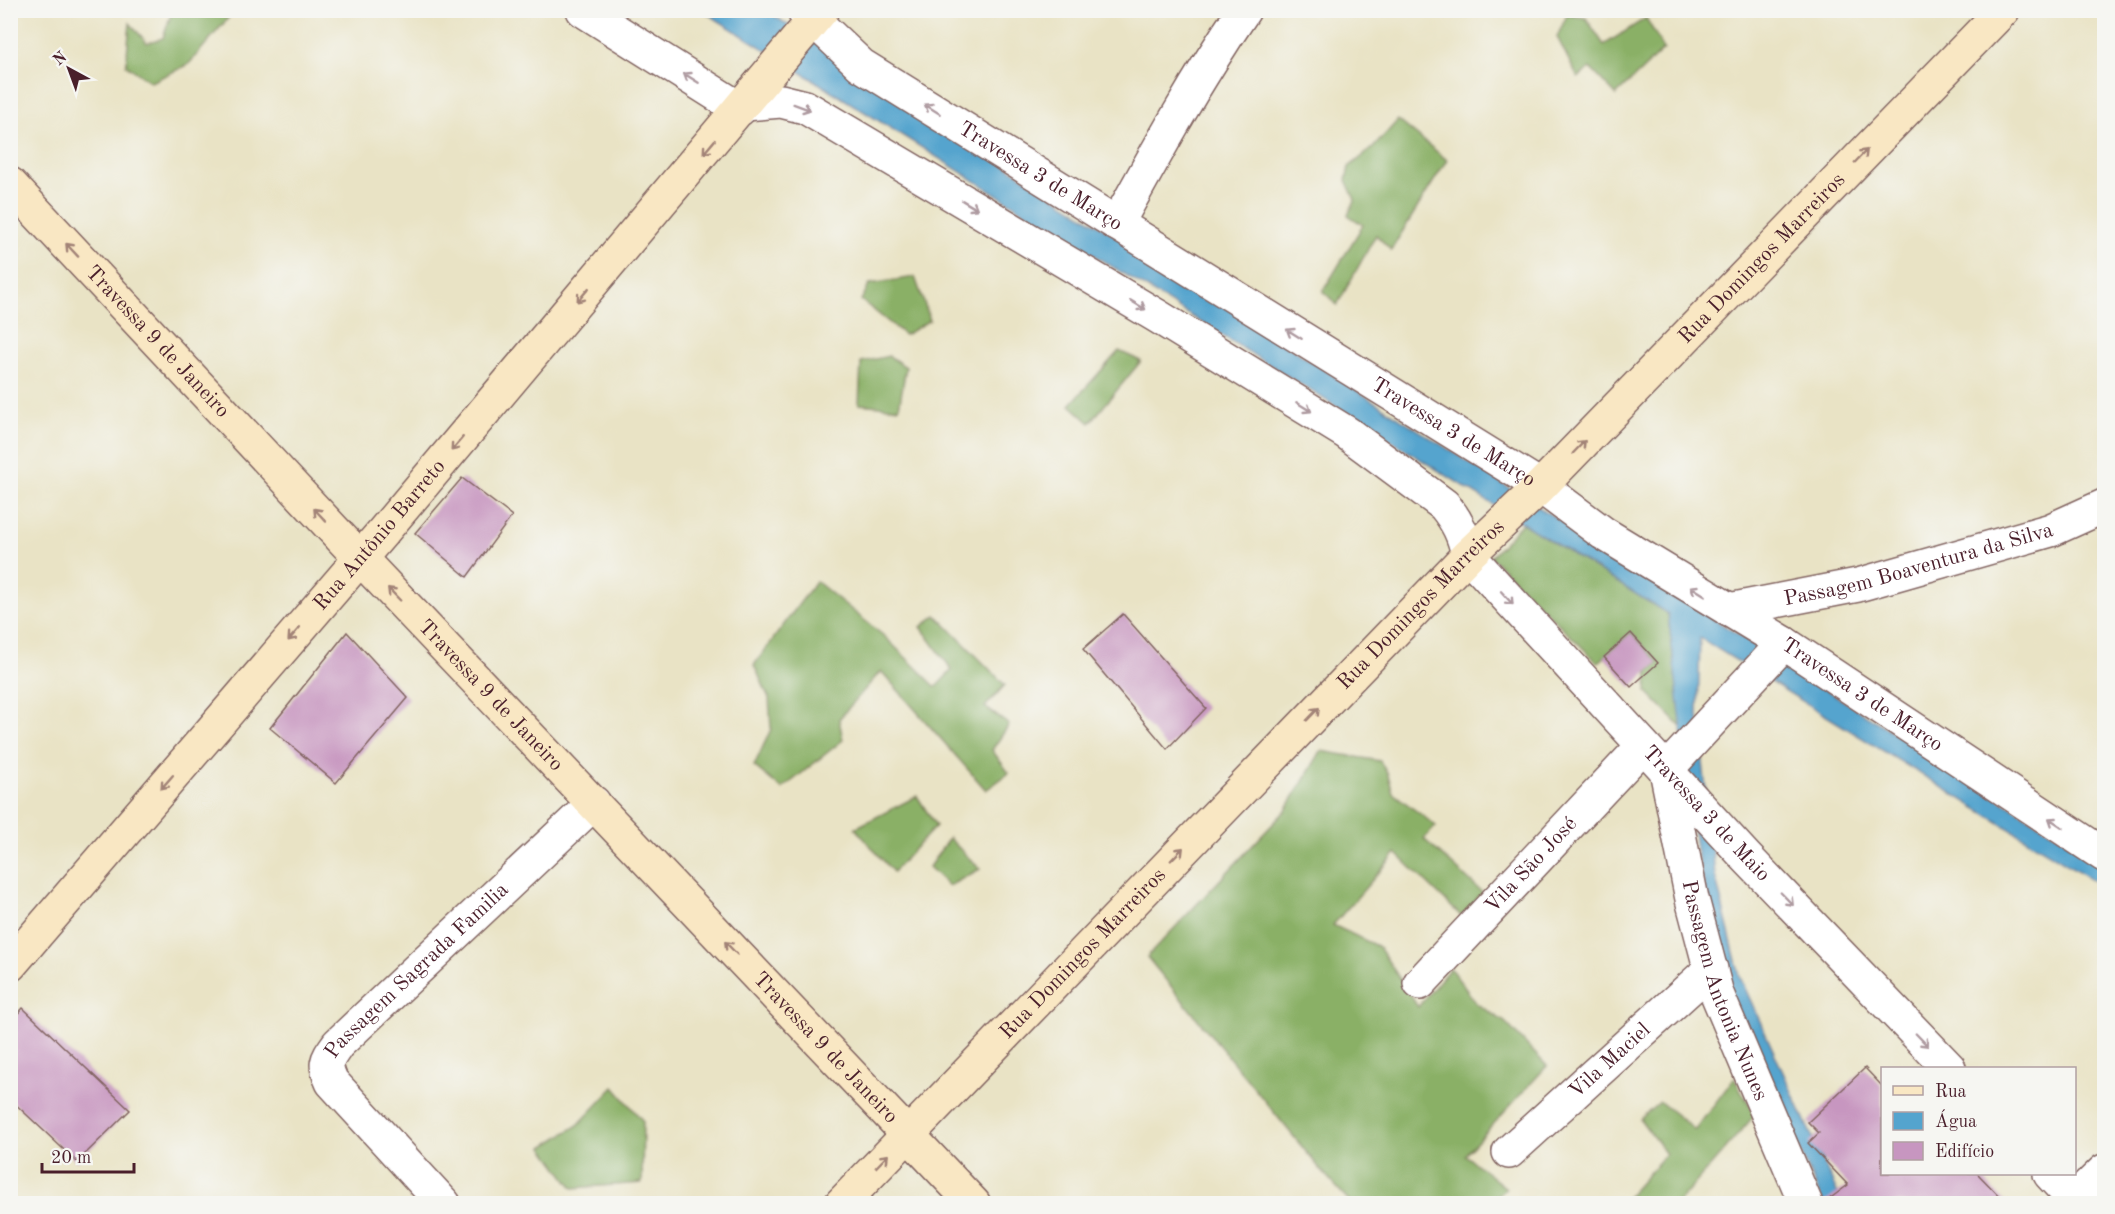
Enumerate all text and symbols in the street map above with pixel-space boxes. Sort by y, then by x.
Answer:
north arrow [39,39,99,99]
text: N [51,49,71,69]
one-way arrow [683,72,700,84]
one-way arrow [924,102,941,115]
one-way arrow [792,103,811,114]
street label: Travessa 3 de Março [955,118,1126,235]
one-way arrow [702,139,715,155]
one-way arrow [1854,149,1869,164]
street label: Rua Domingos Marreiros [1675,169,1849,348]
one-way arrow [961,200,978,212]
one-way arrow [65,243,79,258]
street label: Travessa 9 de Janeiro [82,262,233,422]
one-way arrow [576,287,589,303]
one-way arrow [1129,299,1146,311]
one-way arrow [1286,327,1303,339]
street label: Travessa 3 de Março [1368,374,1539,491]
one-way arrow [1295,401,1312,413]
one-way arrow [450,436,464,451]
one-way arrow [1572,439,1586,454]
street label: Rua Antônio Barreto [310,456,449,614]
one-way arrow [313,508,327,523]
street label: Rua Domingos Marreiros [1334,516,1509,694]
street label: Passagem Boaventura da Silva [1782,519,2056,610]
one-way arrow [1690,585,1707,597]
one-way arrow [387,586,401,601]
one-way arrow [1500,590,1514,605]
street label: Travessa 9 de Janeiro [414,616,567,775]
one-way arrow [288,626,301,642]
street label: Travessa 3 de Março [1778,634,1946,756]
one-way arrow [1306,707,1320,722]
street label: Travessa 3 de Maio [1639,742,1774,886]
one-way arrow [161,774,174,790]
street label: Vila São José [1481,813,1581,917]
one-way arrow [2048,817,2064,829]
one-way arrow [1170,847,1184,862]
street label: Rua Domingos Marreiros [996,864,1170,1043]
street label: Passagem Antonia Nunes [1678,878,1771,1104]
street label: Passagem Sagrada Familia [321,879,512,1062]
one-way arrow [1779,892,1794,907]
one-way arrow [724,940,739,955]
street label: Travessa 9 de Janeiro [749,968,902,1127]
street label: Vila Maciel [1565,1019,1655,1102]
one-way arrow [1914,1033,1929,1048]
legend [1881,1067,2076,1175]
text: Rua [1935,1083,1966,1101]
text: Água [1935,1109,1977,1131]
scale bar [42,1136,134,1174]
text: Edifício [1935,1143,1994,1161]
text: 20 m [51,1149,91,1167]
one-way arrow [874,1154,889,1169]

